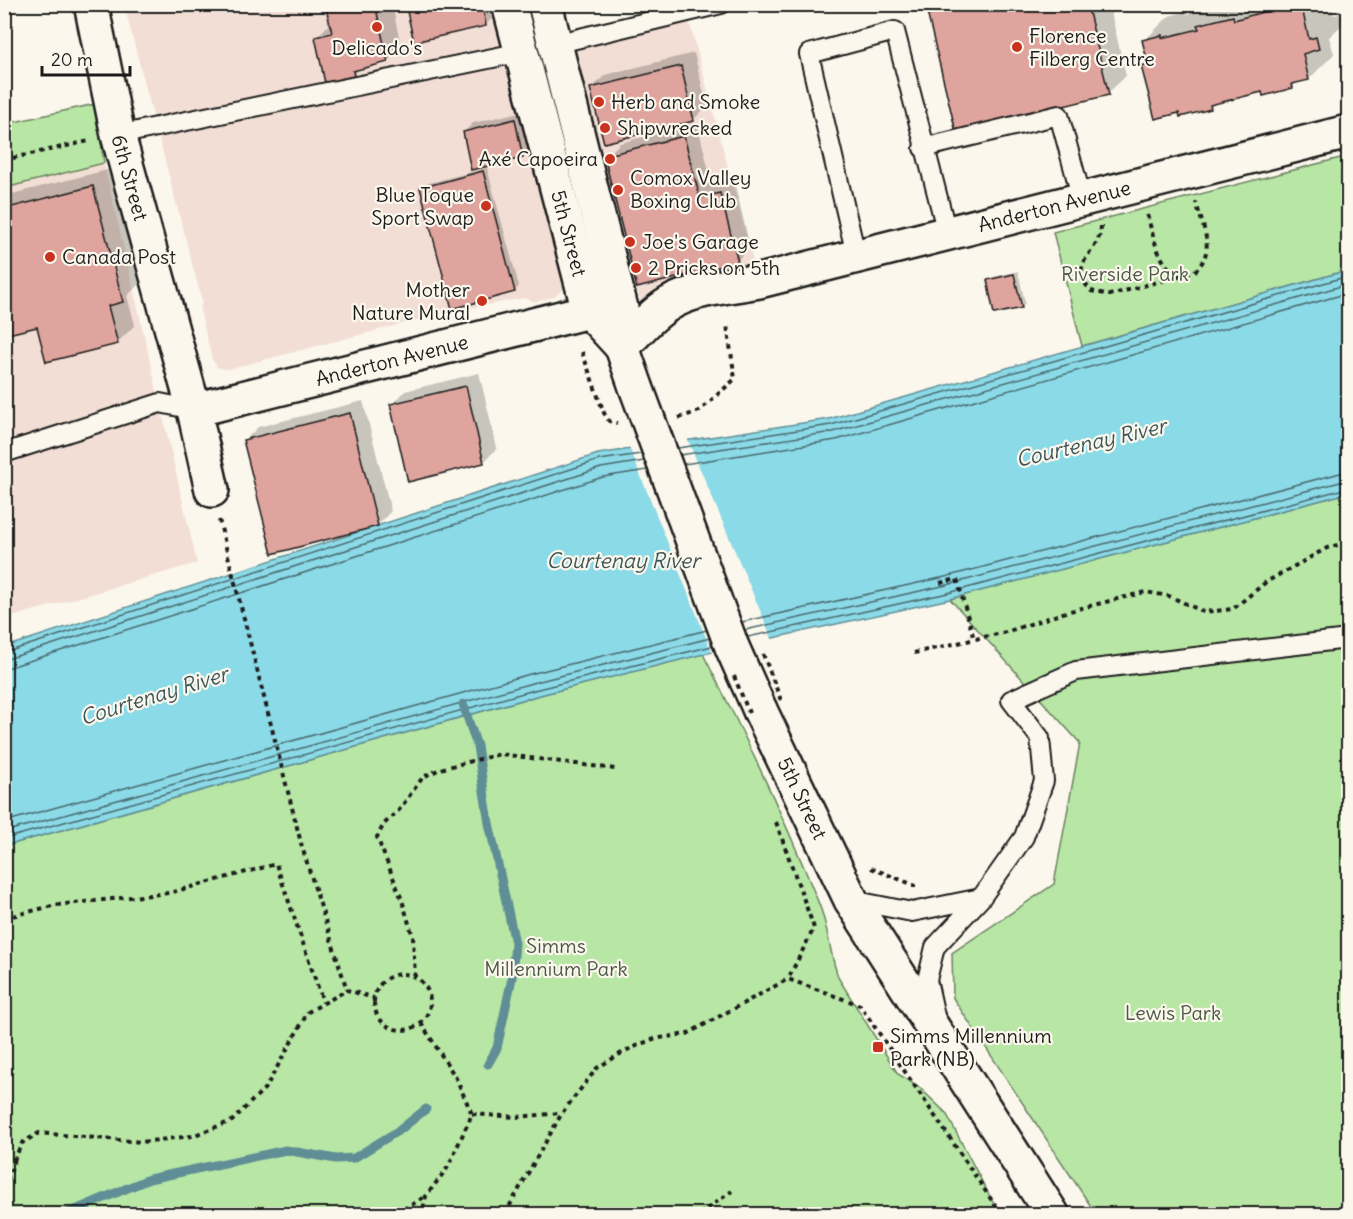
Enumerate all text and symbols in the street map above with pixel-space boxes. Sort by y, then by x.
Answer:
marker: Delicado's [370,20,384,34]
place label: Florence Filberg Centre [1029,23,1155,71]
place label: Delicado's [332,35,422,60]
scale bar [42,39,130,77]
marker: Florence Filberg Centre [1010,40,1024,54]
text: 20 m [51,48,93,71]
place label: Herb and Smoke [611,89,760,114]
marker: Herb and Smoke [592,95,606,109]
place label: Shipwrecked [617,115,733,140]
marker: Shipwrecked [598,121,612,135]
street label: 6th Street [106,132,154,224]
place label: Axé Capoeira [479,146,598,171]
marker: Axé Capoeira [603,152,617,166]
place label: Comox Valley Boxing Club [630,165,751,213]
street label: Anderton Avenue [975,175,1133,237]
place label: Blue Toque Sport Swap [371,182,474,230]
marker: Comox Valley Boxing Club [611,183,625,197]
street label: 5th Street [546,188,592,279]
marker: Blue Toque Sport Swap [479,199,493,213]
place label: Joe's Garage [642,229,759,254]
marker: Joe's Garage [623,235,637,249]
place label: Canada Post [62,244,176,269]
marker: Canada Post [43,250,57,264]
place label: 2 Pricks on 5th [648,255,780,280]
marker: 2 Pricks on 5th [629,261,643,275]
park label: Riverside Park [1061,261,1189,286]
place label: Mother Nature Mural [352,277,470,325]
marker: Mother Nature Mural [475,294,489,308]
street label: Anderton Avenue [313,329,471,391]
water label: Courtenay River [1013,412,1171,473]
water label: Courtenay River [546,547,702,574]
water label: Courtenay River [77,659,234,731]
street label: 5th Street [773,753,833,843]
park label: Simms Millennium Park [484,933,628,981]
park label: Lewis Park [1125,1000,1221,1025]
place label: Simms Millennium Park (NB) [890,1023,1052,1071]
marker: Simms Millennium Park (NB) [871,1040,885,1054]

